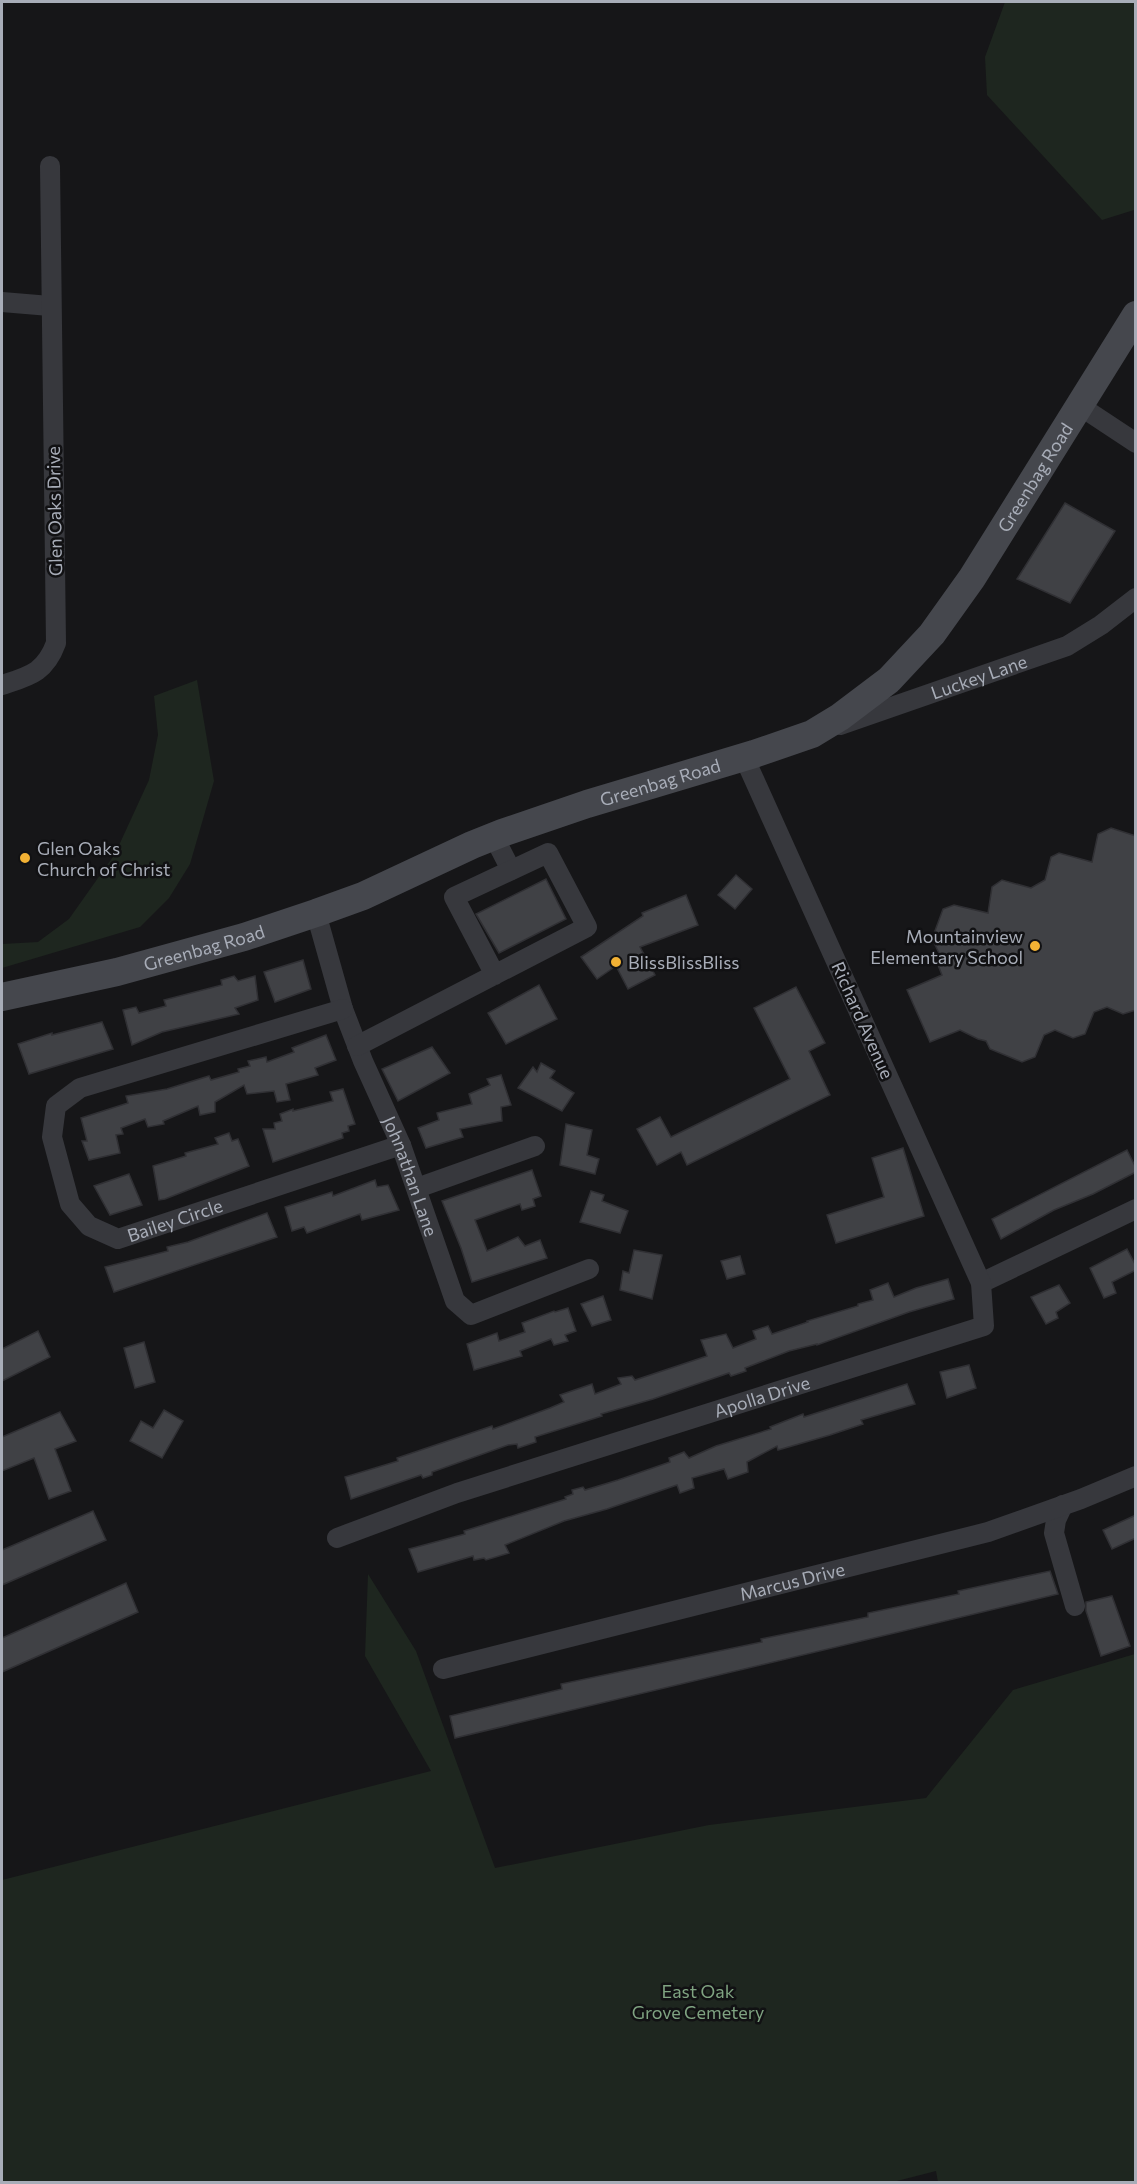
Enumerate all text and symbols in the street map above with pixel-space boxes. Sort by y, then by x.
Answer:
street label: Greenbag Road [992,419,1077,536]
street label: Glen Oaks Drive [42,446,66,576]
street label: Luckey Lane [928,650,1030,704]
street label: Greenbag Road [597,754,723,811]
place label: Glen Oaks Church of Christ [37,837,170,880]
marker: Glen Oaks Church of Christ [18,851,32,865]
street label: Greenbag Road [141,920,267,975]
place label: Mountainview Elementary School [870,925,1023,968]
marker: Mountainview Elementary School [1028,939,1042,953]
place label: BlissBlissBliss [628,951,740,973]
marker: BlissBlissBliss [609,955,623,969]
street label: Richard Avenue [827,958,899,1082]
street label: Johnathan Lane [378,1112,443,1239]
street label: Bailey Circle [124,1194,225,1246]
street label: Apolla Drive [711,1371,813,1422]
street label: Marcus Drive [737,1557,847,1605]
park label: East Oak Grove Cemetery [632,1980,764,2023]

